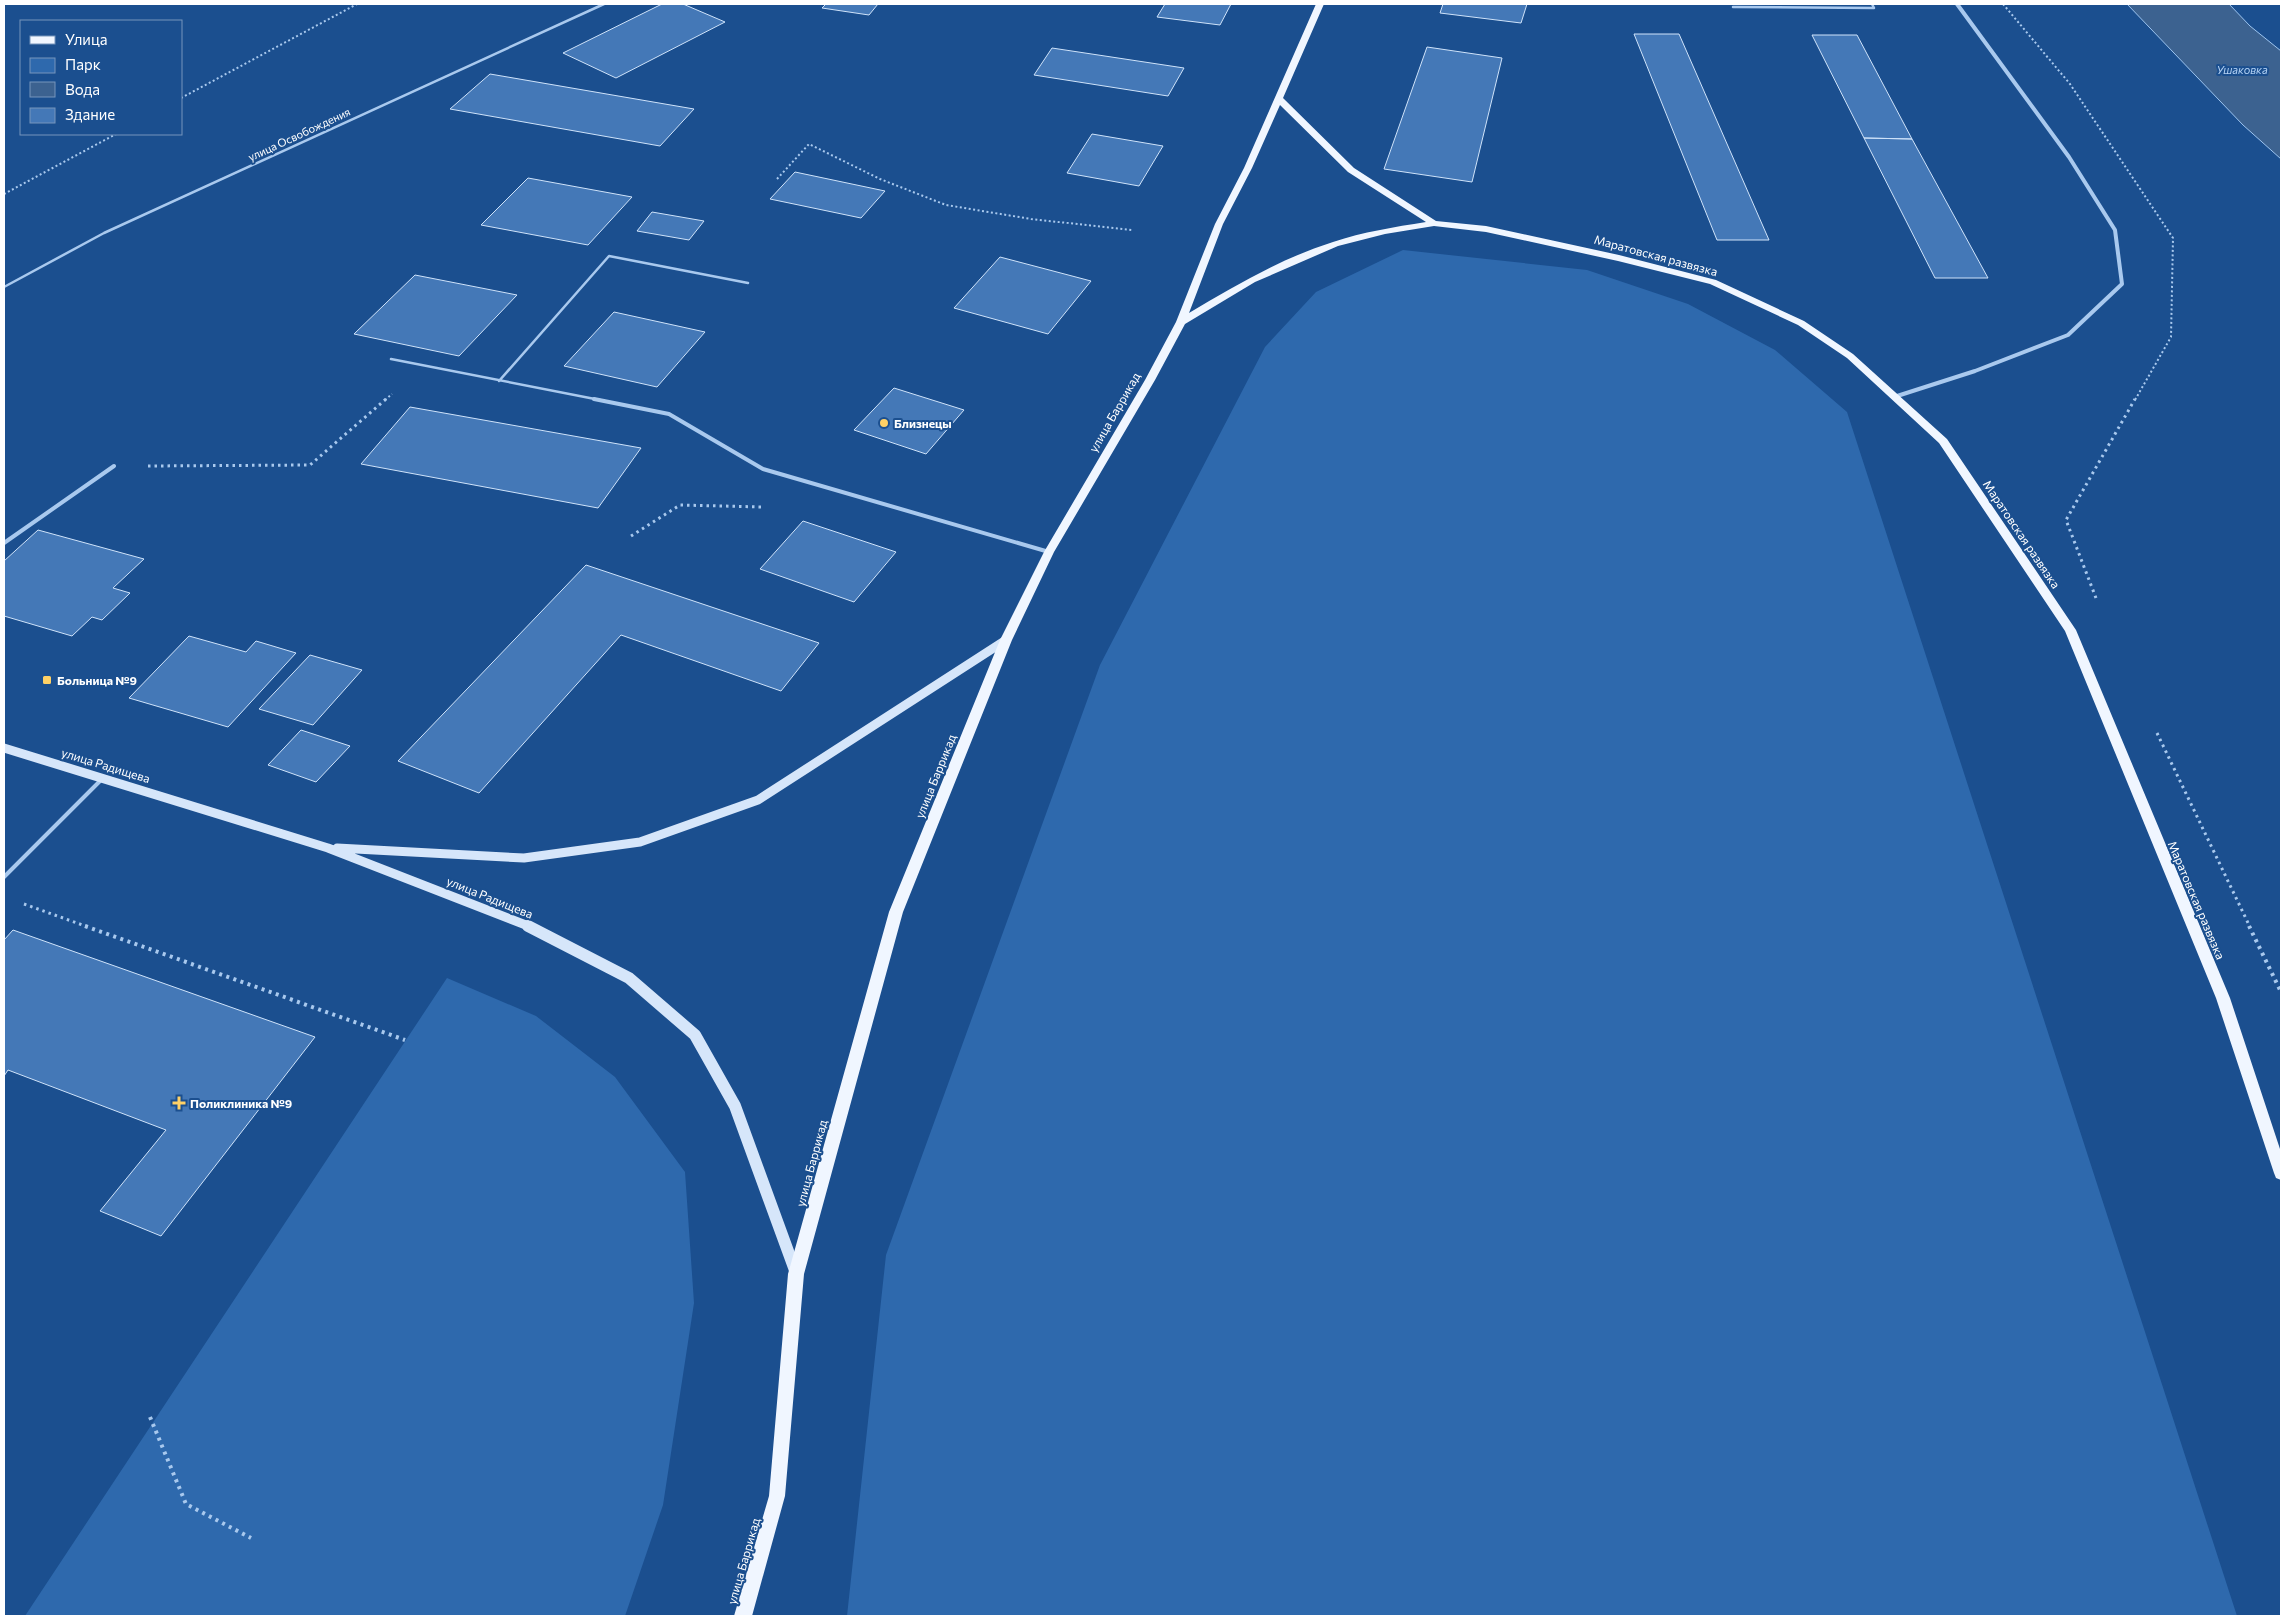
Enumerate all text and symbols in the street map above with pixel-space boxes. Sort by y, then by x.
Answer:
legend [20,20,182,135]
text: Улица [65,30,107,48]
text: Парк [65,55,101,73]
water label: Ушаковка [2216,63,2268,76]
text: Вода [65,80,100,98]
text: Здание [65,105,115,123]
street label: улица Освобождения [246,105,352,163]
street label: Маратовская развязка [1593,232,1719,278]
street label: улица Баррикад [1086,370,1142,454]
place label: Близнецы [894,416,952,430]
marker: Близнецы [878,417,890,429]
street label: Маратовская развязка [1981,477,2063,591]
place label: Больница №9 [57,673,137,687]
marker: Больница №9 [41,674,53,686]
street label: улица Баррикад [912,732,958,820]
street label: улица Радищева [60,745,152,785]
street label: Маратовская развязка [2166,839,2228,961]
street label: улица Радищева [445,873,535,921]
marker: Поликлиника №9 [172,1096,186,1110]
place label: Поликлиника №9 [190,1096,292,1110]
street label: улица Баррикад [793,1118,829,1208]
street label: улица Баррикад [724,1516,762,1606]

